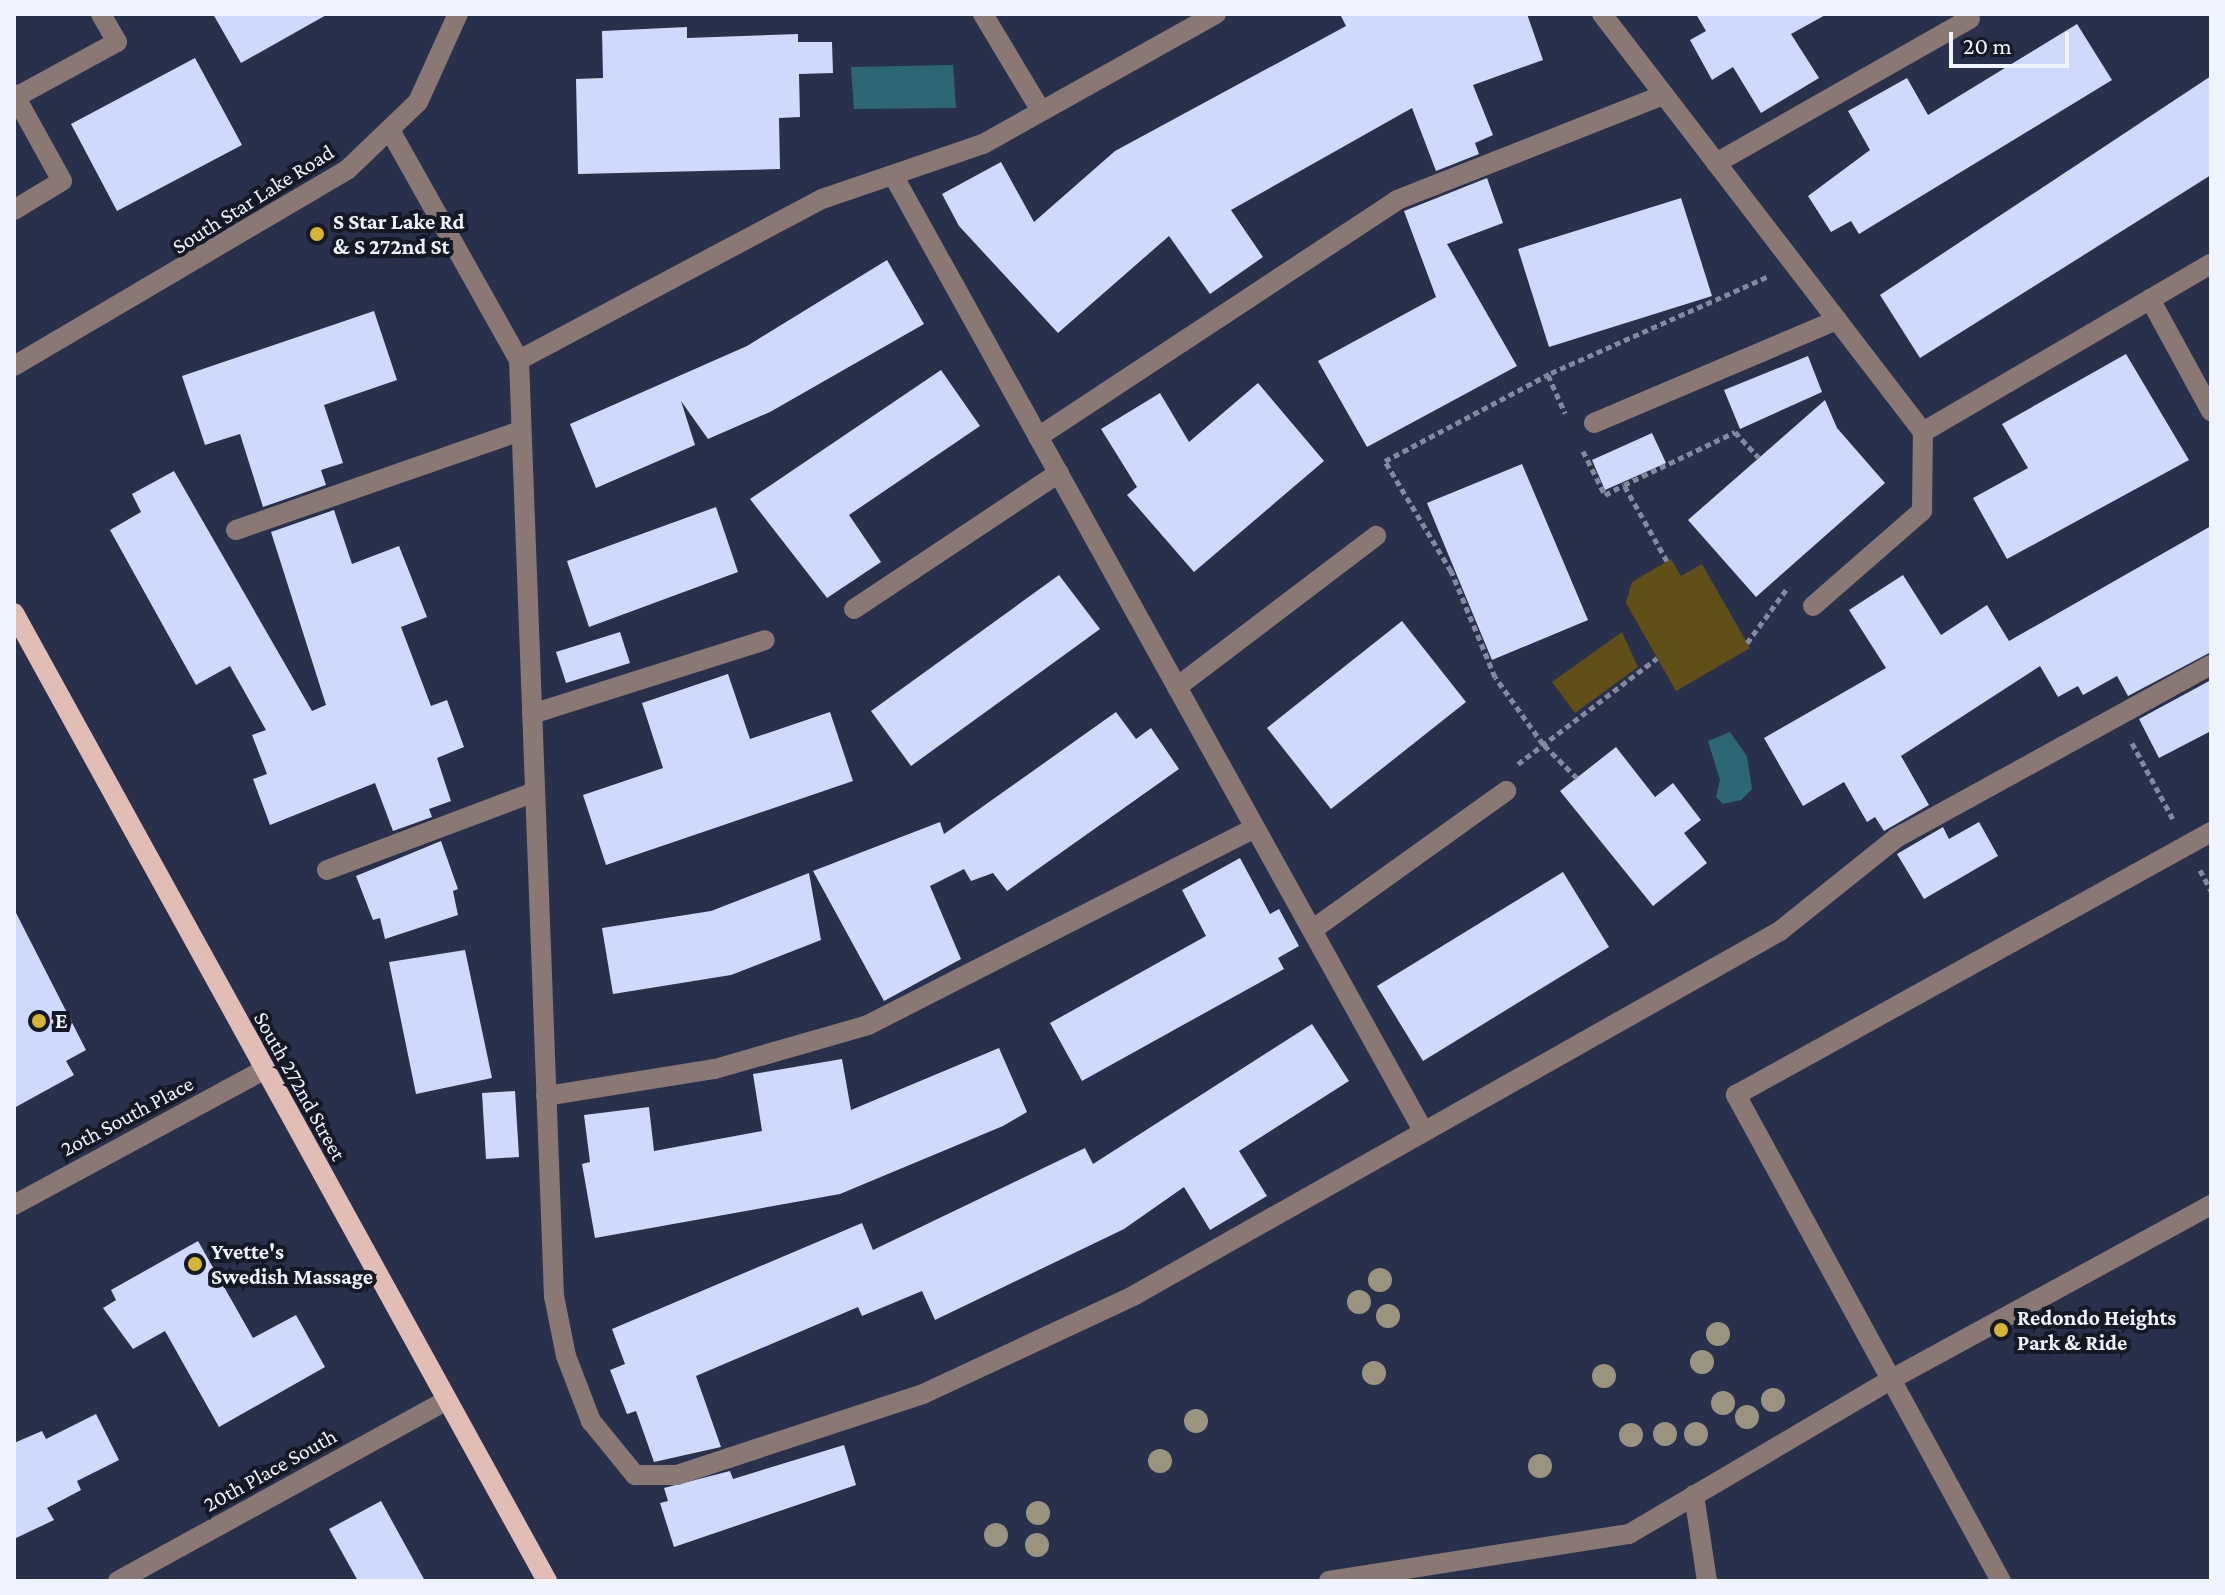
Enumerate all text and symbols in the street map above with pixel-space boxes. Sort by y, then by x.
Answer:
scale bar [1953,16,2073,66]
text: 20 m [1963,32,2012,59]
street label: South Star Lake Road [167,139,339,259]
place label: S Star Lake Rd & S 272nd St [333,208,465,260]
marker: S Star Lake Rd & S 272nd St [308,225,326,243]
street label: South 272nd Street [248,1007,352,1165]
place label: E [55,1008,68,1034]
marker: E [30,1012,48,1030]
street label: 2oth South Place [56,1070,198,1162]
place label: Yvette's Swedish Massage [211,1238,373,1290]
marker: Yvette's Swedish Massage [186,1255,204,1273]
place label: Redondo Heights Park & Ride [2017,1304,2176,1356]
marker: Redondo Heights Park & Ride [1992,1321,2010,1339]
street label: 20th Place South [199,1423,341,1517]

